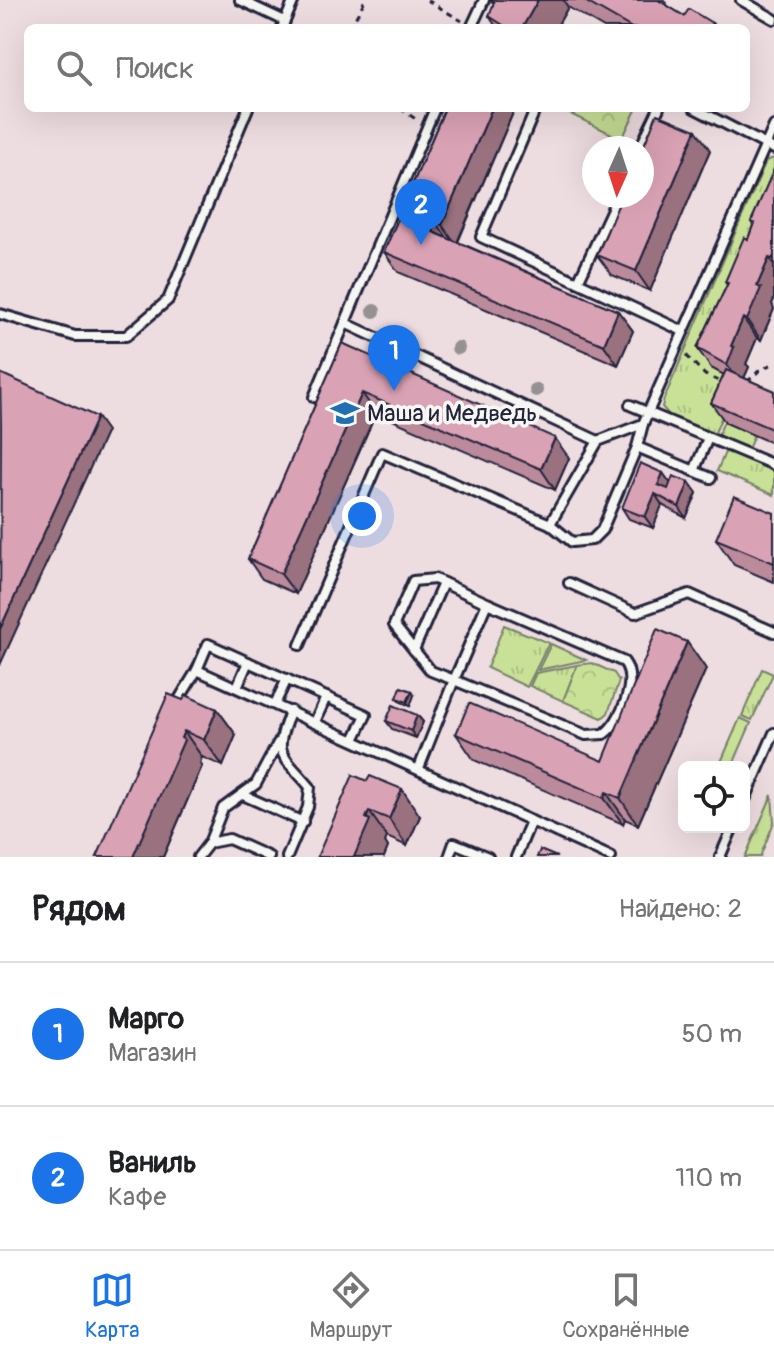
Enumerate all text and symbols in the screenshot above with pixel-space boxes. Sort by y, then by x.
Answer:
search box [24,24,750,112]
icon: search [52,46,96,90]
text: Поиск [116,50,194,87]
north arrow [582,136,654,208]
pin: 2 [395,179,447,245]
pin: 1 [368,325,420,391]
school or university icon: Маша и Медведь [330,398,360,428]
place label: Маша и Медведь [367,399,537,428]
your location [342,496,382,536]
map controls [678,761,750,833]
button: locate [678,761,750,833]
text: Рядом [32,888,126,931]
text: Найдено: 2 [618,893,742,925]
text: Марго [108,1000,184,1037]
text: 1 [53,1018,63,1050]
text: 50 m [681,1018,742,1050]
text: Магазин [108,1037,197,1069]
text: Ваниль [108,1144,197,1181]
text: 2 [51,1162,65,1194]
text: 110 m [675,1162,742,1194]
text: Кафе [108,1181,166,1213]
tab: Карта [85,1268,140,1344]
tab: Маршрут [309,1268,392,1344]
tab: Сохранённые [562,1268,689,1344]

